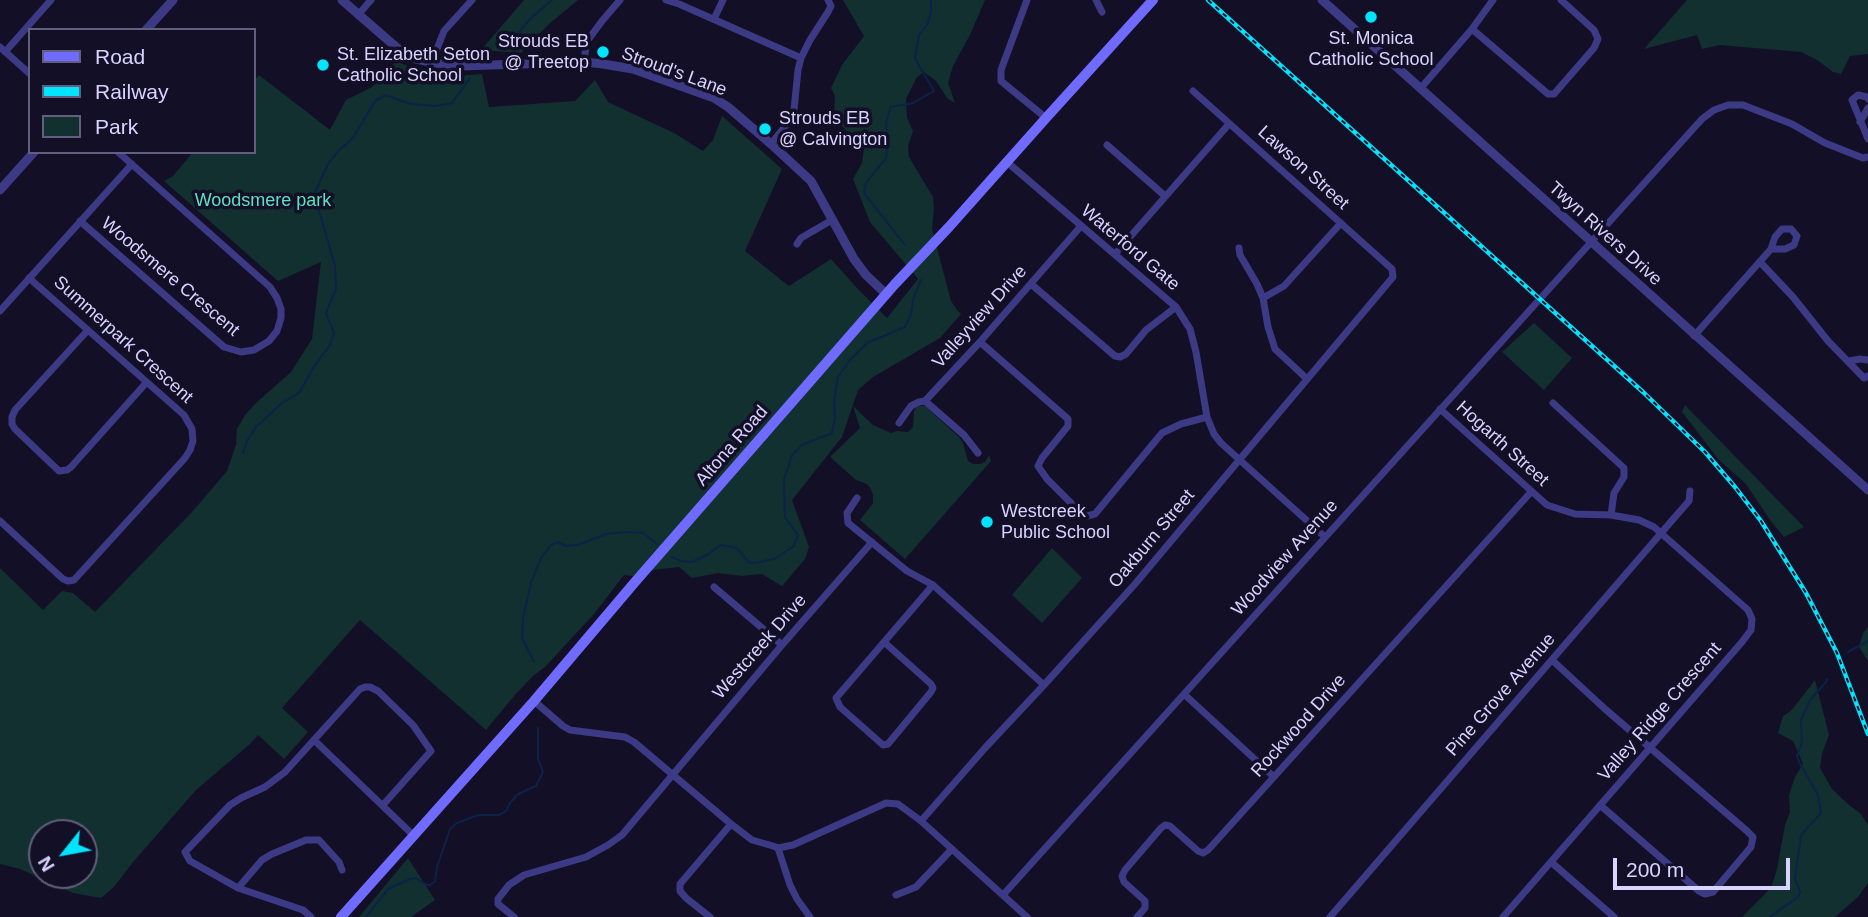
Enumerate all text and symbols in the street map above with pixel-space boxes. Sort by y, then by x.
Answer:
marker: St. Monica Catholic School [1363,9,1379,25]
legend [28,28,256,154]
place label: St. Monica Catholic School [1308,28,1434,70]
place label: Strouds EB @ Treetop [498,31,589,74]
street label: Stroud's Lane [618,43,730,101]
place label: St. Elizabeth Seton Catholic School [337,44,490,86]
marker: Strouds EB @ Treetop [595,44,611,60]
text: Road [95,45,145,68]
marker: St. Elizabeth Seton Catholic School [315,57,331,73]
text: Railway [95,80,169,103]
place label: Strouds EB @ Calvington [779,108,887,150]
text: Park [95,115,138,138]
marker: Strouds EB @ Calvington [757,121,773,137]
street label: Lawson Street [1253,121,1353,215]
street label: Twyn Rivers Drive [1544,177,1666,291]
park label: Woodsmere park [195,190,331,212]
street label: Waterford Gate [1076,200,1184,296]
street label: Woodsmere Crescent [97,213,243,341]
street label: Valleyview Drive [928,261,1032,373]
street label: Summerpark Crescent [49,272,197,408]
street label: Hogarth Street [1451,397,1553,491]
street label: Altona Road [691,402,773,490]
street label: Oakburn Street [1104,485,1200,593]
street label: Woodview Avenue [1227,496,1343,620]
place label: Westcreek Public School [1001,501,1110,544]
marker: Westcreek Public School [979,514,995,530]
street label: Westcreek Drive [709,590,811,704]
street label: Pine Grove Avenue [1442,629,1560,761]
street label: Valley Ridge Crescent [1594,638,1726,786]
street label: Rockwood Drive [1247,670,1351,782]
north arrow [28,819,98,889]
scale bar [1616,844,1793,888]
text: N [34,853,59,875]
text: 200 m [1626,858,1684,881]

